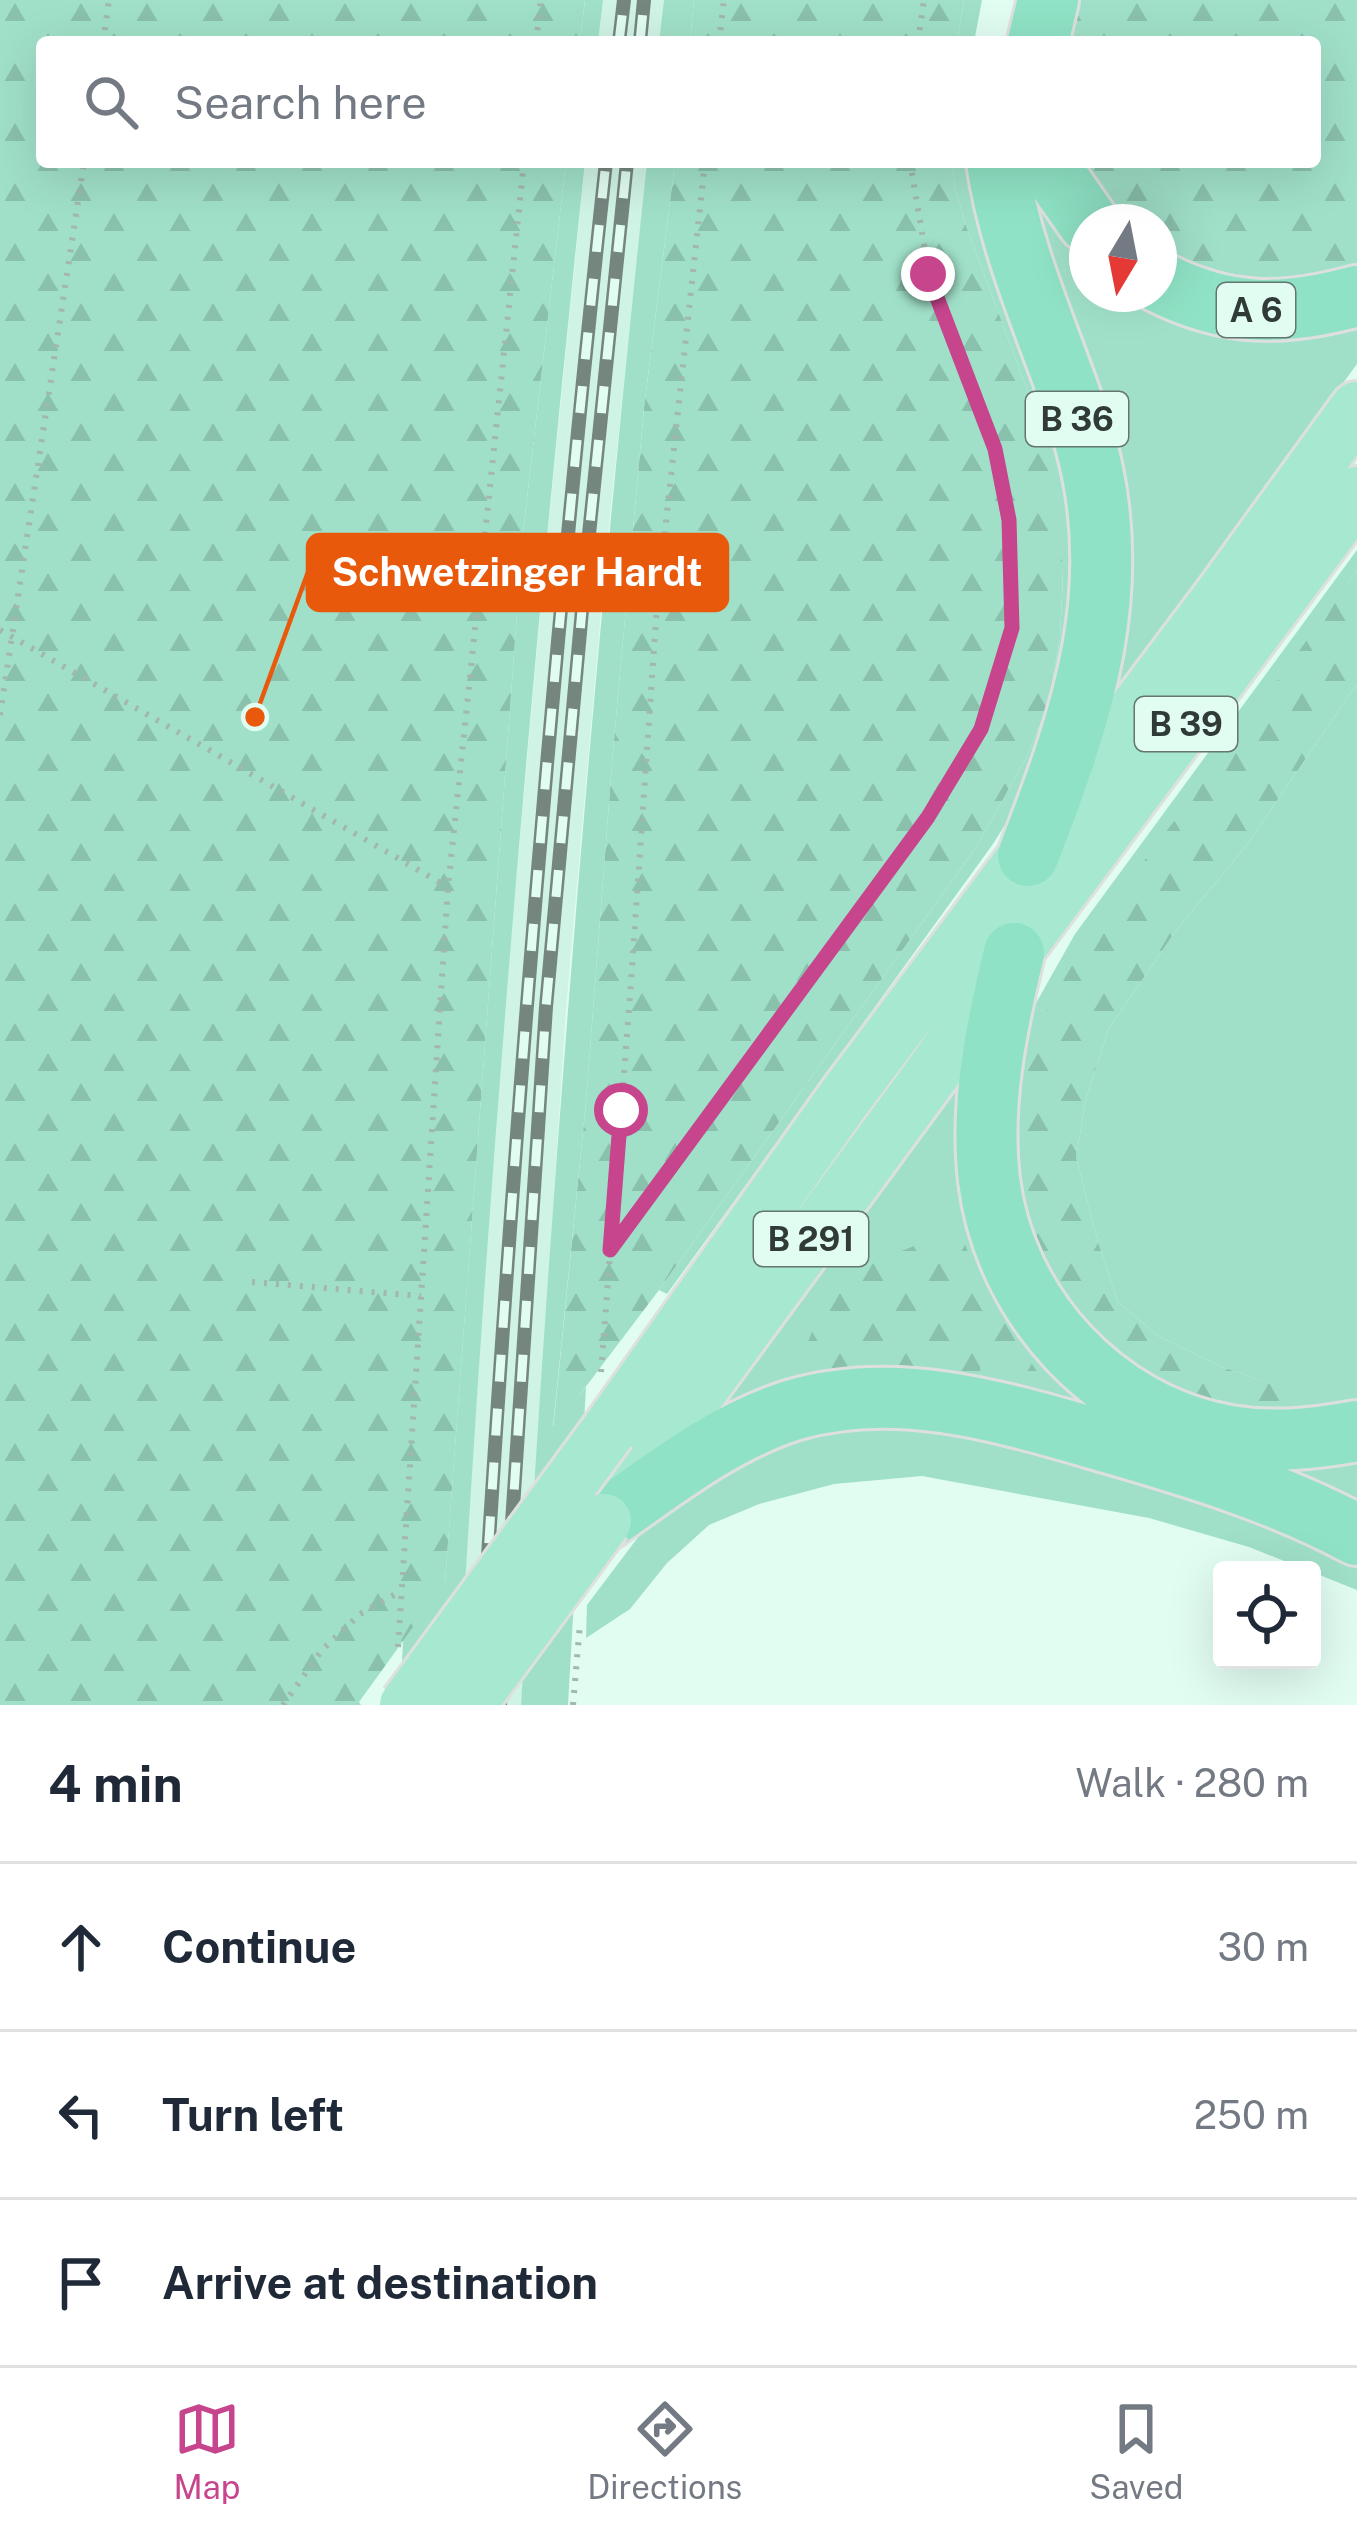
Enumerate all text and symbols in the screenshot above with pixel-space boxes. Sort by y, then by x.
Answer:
search box [36,36,1321,168]
icon: search [78,69,144,135]
text: Search here [174,76,427,129]
north arrow [1069,204,1177,312]
route end [901,247,955,301]
road number: A 6 [1217,283,1295,337]
road number: B 36 [1026,392,1128,446]
callout: Schwetzinger Hardt [308,535,727,610]
text: Schwetzinger Hardt [332,549,702,595]
road number: B 39 [1135,697,1237,751]
route start [594,1083,648,1137]
road number: B 291 [754,1212,868,1266]
map controls [1213,1561,1321,1669]
button: locate [1213,1561,1321,1669]
text: 4 min [48,1754,183,1813]
text: Walk · 280 m [1075,1760,1309,1806]
icon: ahead [48,1914,114,1980]
text: Continue [162,1920,356,1973]
text: 30 m [1218,1924,1309,1970]
icon: left [48,2082,114,2148]
text: Turn left [162,2088,344,2141]
text: 250 m [1194,2092,1309,2138]
icon: arrive [48,2250,114,2316]
text: Arrive at destination [162,2256,598,2309]
tab: Map [173,2396,240,2506]
tab: Directions [587,2396,742,2506]
tab: Saved [1089,2396,1184,2506]

